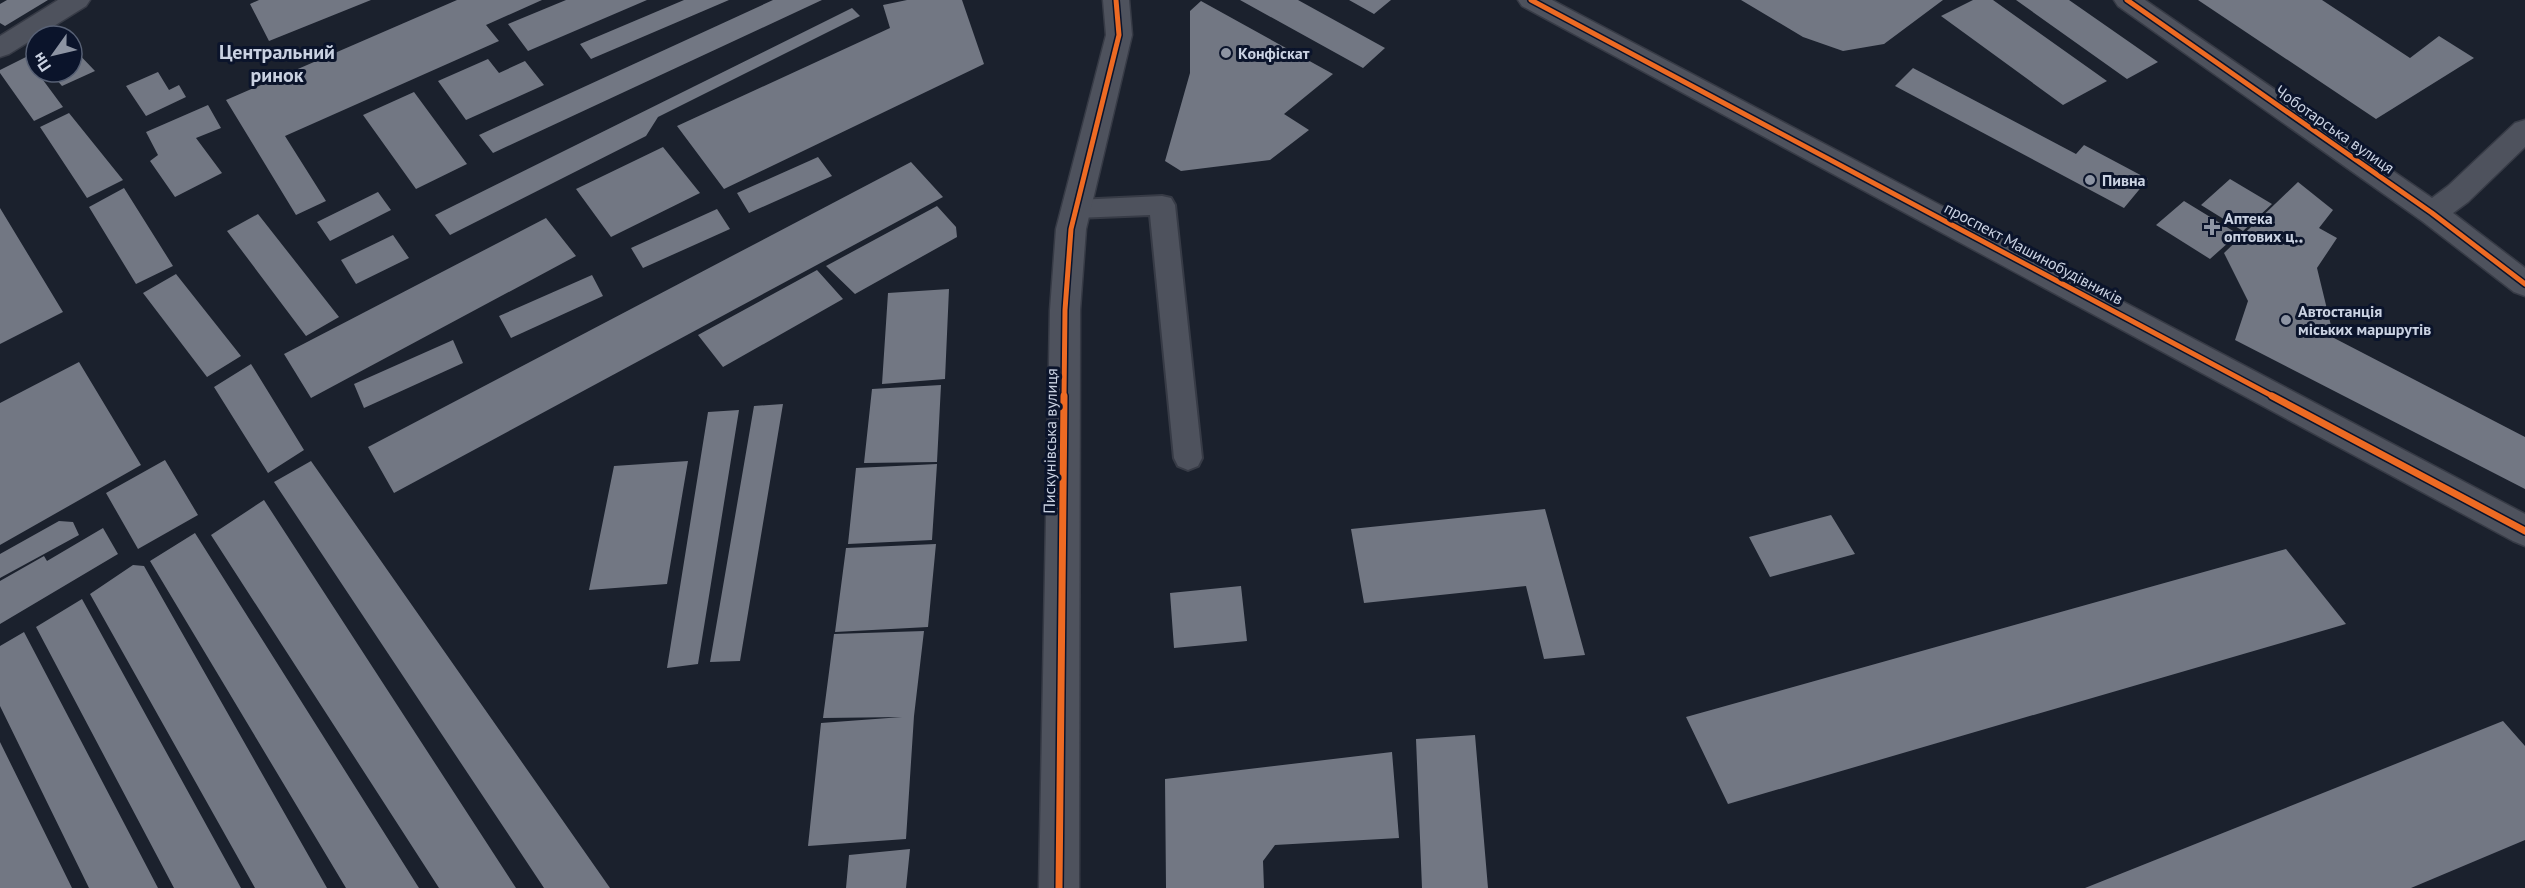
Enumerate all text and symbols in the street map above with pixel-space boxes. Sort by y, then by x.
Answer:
north arrow [24,24,84,84]
district label: Центральний ринок [219,39,335,88]
place label: Конфіскат [1238,43,1310,63]
marker: Конфіскат [1219,46,1233,60]
text: Пн [28,49,55,76]
street label: Чоботарська вулиця [2272,80,2398,178]
place label: Пивна [2102,170,2146,190]
marker: Пивна [2083,173,2097,187]
street label: проспект Машинобудівників [1941,197,2127,309]
place label: Аптека оптових ц‥ [2224,208,2303,246]
marker: Аптека оптових ц‥ [2205,220,2219,234]
place label: Автостанція міських маршрутів [2298,301,2431,339]
marker: Автостанція міських маршрутів [2279,313,2293,327]
street label: Пискунівська вулиця [1039,368,1061,514]

